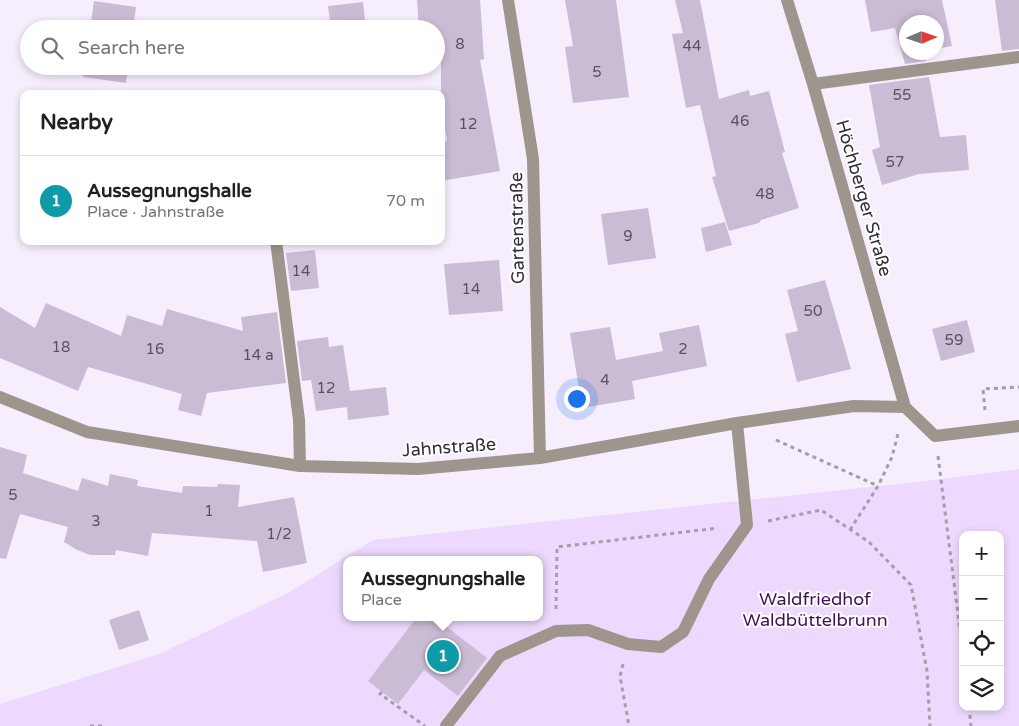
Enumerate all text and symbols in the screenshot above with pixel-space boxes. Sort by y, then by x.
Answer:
north arrow [899,15,944,60]
search box [20,20,445,75]
icon: search [38,34,66,62]
house number: 8 [455,35,465,53]
text: Search here [78,37,185,59]
house number: 44 [683,37,701,55]
house number: 5 [592,63,602,81]
house number: 55 [893,86,911,104]
text: Nearby [40,110,113,135]
house number: 46 [731,112,749,130]
house number: 12 [459,115,477,133]
street label: Höchberger Straße [831,117,897,279]
house number: 57 [886,153,904,171]
street label: Gartenstraße [505,172,529,284]
text: Aussegnungshalle [87,180,252,202]
house number: 48 [756,185,774,203]
text: 1 [51,191,61,211]
text: 70 m [386,191,425,211]
text: Place · Jahnstraße [87,202,224,222]
house number: 9 [623,227,633,245]
house number: 14 [292,262,310,280]
house number: 14 [462,280,480,298]
house number: 50 [804,302,822,320]
house number: 59 [945,331,963,349]
house number: 18 [52,338,70,356]
house number: 16 [146,340,164,358]
house number: 2 [678,340,688,358]
house number: 14 a [242,346,274,364]
house number: 4 [600,371,610,389]
house number: 12 [317,379,335,397]
your location [564,386,590,412]
street label: Jahnstraße [401,433,497,461]
house number: 5 [8,486,18,504]
house number: 1 [204,502,214,520]
house number: 3 [91,512,101,530]
house number: 1/2 [266,525,292,543]
map controls [959,531,1004,711]
button: + [959,531,1004,576]
popup [343,556,543,621]
text: Aussegnungshalle [361,568,525,590]
button: − [959,576,1004,621]
park label: Waldfriedhof Waldbüttelbrunn [742,588,888,631]
text: Place [361,590,402,610]
button: locate [959,621,1004,666]
pin: 1 [427,637,459,675]
button: layers [959,666,1004,711]

